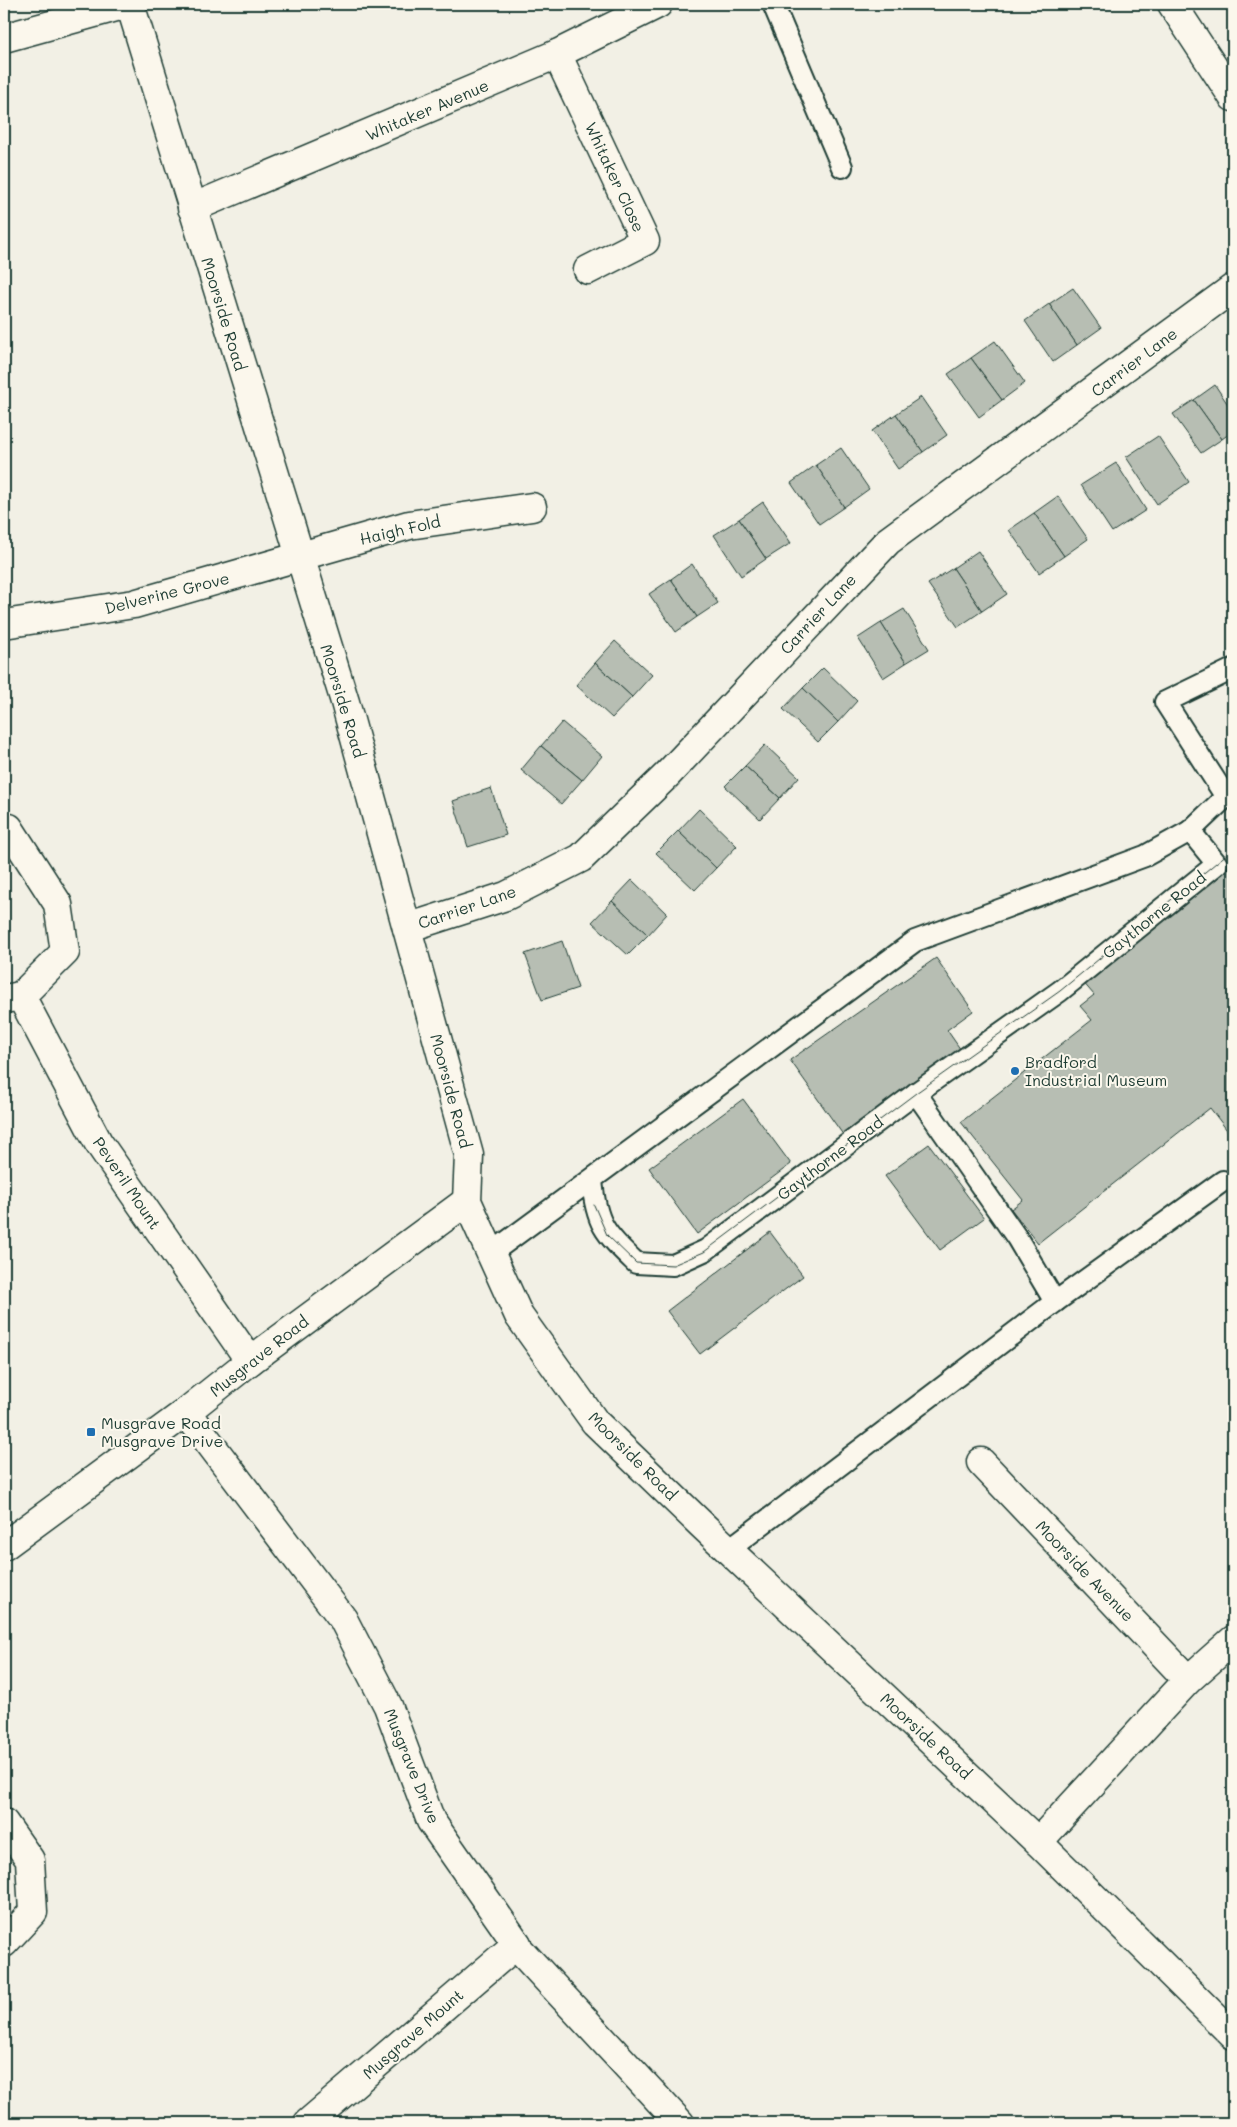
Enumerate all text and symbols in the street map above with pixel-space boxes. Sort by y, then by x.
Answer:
street label: Whitaker Avenue [362,74,492,145]
street label: Whitaker Close [581,118,650,235]
street label: Moorside Road [197,255,252,373]
street label: Carrier Lane [1086,322,1181,401]
street label: Haigh Fold [357,510,442,549]
street label: Delverine Grove [102,567,231,618]
street label: Carrier Lane [775,569,860,658]
street label: Moorside Road [316,642,371,760]
street label: Gaythorne Road [1098,866,1210,963]
street label: Carrier Lane [415,880,519,933]
street label: Moorside Road [426,1031,477,1150]
place label: Bradford Industrial Museum [1025,1051,1167,1090]
marker: Bradford Industrial Museum [1009,1065,1021,1077]
street label: Gaythorne Road [772,1111,887,1204]
street label: Peveril Mount [89,1132,166,1233]
street label: Musgrave Road [205,1310,312,1401]
street label: Moorside Road [584,1407,682,1505]
place label: Musgrave Road Musgrave Drive [101,1412,223,1451]
marker: Musgrave Road Musgrave Drive [85,1426,97,1438]
street label: Moorside Avenue [1032,1516,1139,1626]
street label: Moorside Road [876,1688,976,1783]
street label: Musgrave Drive [380,1705,445,1826]
street label: Musgrave Mount [358,1984,467,2083]

